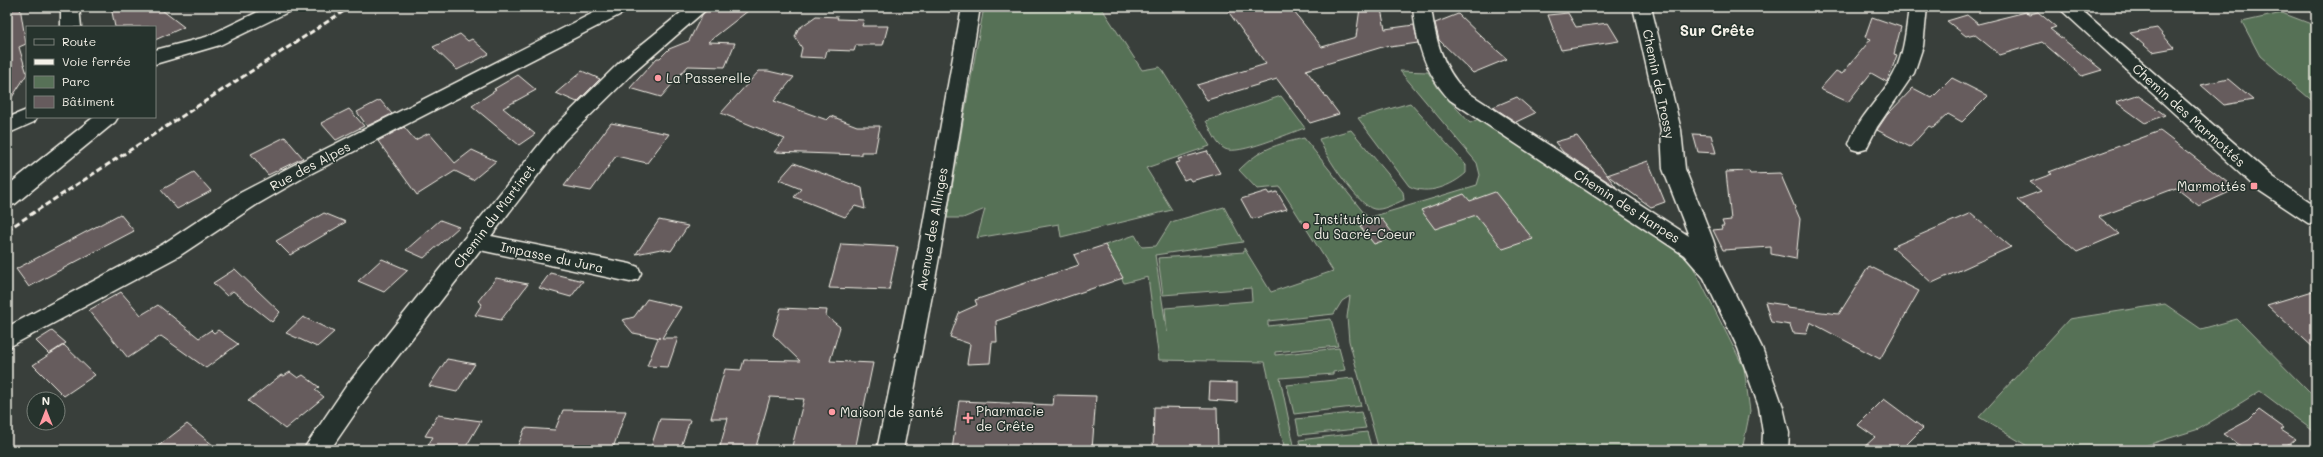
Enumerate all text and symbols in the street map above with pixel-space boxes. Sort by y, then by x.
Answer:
district label: Sur Crête [1680,20,1754,40]
legend [26,26,156,118]
street label: Chemin de Trossy [1640,27,1679,141]
text: Route [62,33,96,49]
text: Voie ferrée [62,53,131,69]
street label: Chemin des Marmottés [2129,59,2249,170]
place label: La Passerelle [666,69,751,86]
text: Parc [62,73,90,89]
marker: La Passerelle [653,73,663,83]
text: Bâtiment [62,93,115,109]
street label: Rue des Alpes [266,137,353,194]
street label: Chemin du Martinet [449,160,538,271]
street label: Chemin des Harpes [1571,165,1684,246]
street label: Avenue des Allinges [912,166,951,292]
place label: Marmottés [2177,177,2246,194]
marker: Marmottés [2249,181,2259,191]
place label: Institution du Sacré-Coeur [1314,210,1415,242]
marker: Institution du Sacré-Coeur [1301,221,1311,231]
street label: Impasse du Jura [499,237,605,276]
north arrow [26,391,66,431]
text: N [42,393,50,408]
place label: Pharmacie de Crête [976,402,1044,434]
place label: Maison de santé [840,403,944,420]
marker: Maison de santé [827,407,837,417]
marker: Pharmacie de Crête [963,413,973,423]

